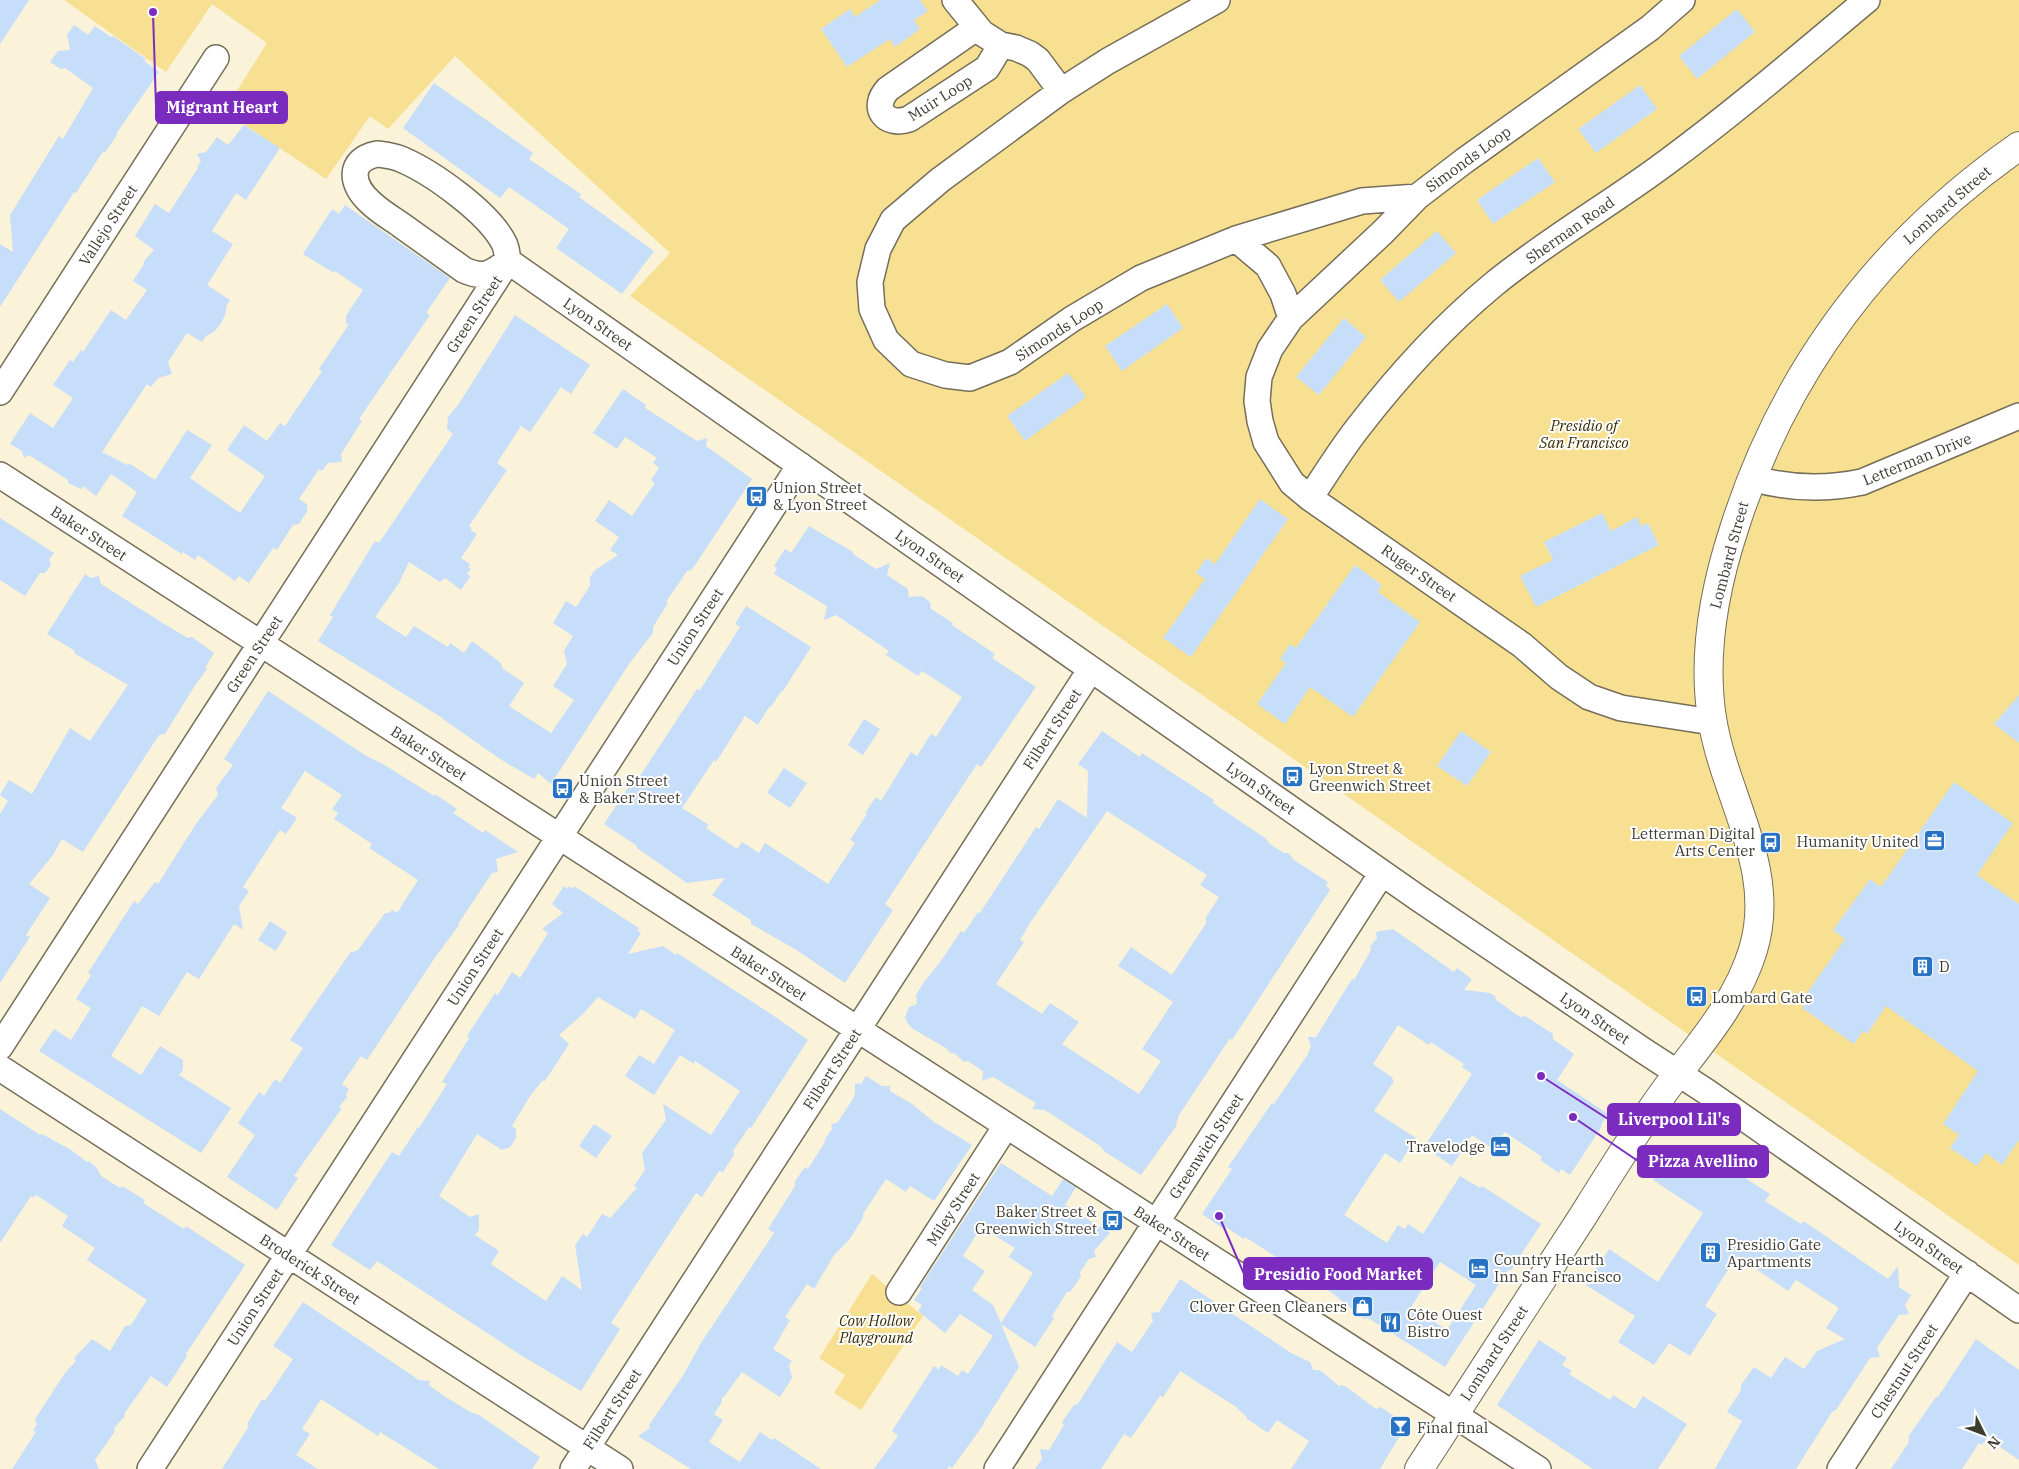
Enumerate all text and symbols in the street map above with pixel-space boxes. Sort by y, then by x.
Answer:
street label: Muir Loop [904,71,976,125]
callout: Migrant Heart [156,92,287,123]
text: Migrant Heart [166,97,278,117]
street label: Simonds Loop [1422,122,1514,196]
street label: Lombard Street [1899,162,1995,248]
street label: Vallejo Street [75,181,141,269]
street label: Sherman Road [1522,192,1618,268]
street label: Green Street [442,272,506,356]
street label: Lyon Street [560,293,636,355]
street label: Simonds Loop [1011,295,1107,365]
park label: Presidio of San Francisco [1538,416,1629,452]
street label: Letterman Drive [1860,429,1974,489]
place label: Union Street & Lyon Street [773,478,867,514]
bus stop icon: Union Street & Lyon Street [745,484,769,508]
street label: Lombard Street [1706,499,1752,611]
street label: Baker Street [47,501,131,565]
street label: Lyon Street [892,525,968,587]
street label: Ruger Street [1378,540,1460,606]
street label: Union Street [663,585,727,669]
street label: Green Street [222,612,286,696]
street label: Filbert Street [1019,685,1085,773]
street label: Baker Street [387,721,471,785]
street label: Lyon Street [1223,757,1299,819]
place label: Lyon Street & Greenwich Street [1309,759,1431,795]
bus stop icon: Lyon Street & Greenwich Street [1281,765,1305,789]
place label: Union Street & Baker Street [579,771,680,807]
bus stop icon: Union Street & Baker Street [551,777,575,801]
place label: Letterman Digital Arts Center [1631,824,1755,860]
office icon: Humanity United [1923,829,1947,853]
bus stop icon: Letterman Digital Arts Center [1759,830,1783,854]
place label: Humanity United [1796,832,1919,851]
street label: Union Street [443,925,507,1009]
street label: Baker Street [727,941,811,1005]
building icon: D [1911,954,1935,978]
place label: D [1939,957,1950,976]
bus stop icon: Lombard Gate [1684,985,1708,1009]
street label: Lyon Street [1557,988,1633,1048]
place label: Lombard Gate [1712,988,1813,1007]
street label: Filbert Street [799,1025,865,1113]
street label: Greenwich Street [1165,1090,1247,1202]
callout: Liverpool Lil's [1608,1104,1740,1135]
text: Liverpool Lil's [1618,1109,1730,1129]
hotel icon: Travelodge [1489,1134,1513,1158]
place label: Travelodge [1407,1137,1485,1156]
callout: Pizza Avellino [1638,1146,1768,1177]
text: Pizza Avellino [1648,1151,1758,1171]
street label: Miley Street [922,1169,984,1249]
street label: Baker Street [1130,1201,1214,1265]
place label: Baker Street & Greenwich Street [975,1202,1097,1238]
bus stop icon: Baker Street & Greenwich Street [1101,1208,1125,1232]
street label: Lyon Street [1891,1216,1967,1278]
street label: Broderick Street [256,1229,364,1309]
place label: Presidio Gate Apartments [1727,1235,1821,1271]
building icon: Presidio Gate Apartments [1699,1241,1723,1265]
place label: Country Hearth Inn San Francisco [1494,1250,1621,1286]
hotel icon: Country Hearth Inn San Francisco [1466,1256,1490,1280]
callout: Presidio Food Market [1244,1258,1432,1289]
text: Presidio Food Market [1254,1264,1422,1284]
street label: Union Street [223,1265,287,1349]
shop icon: Clover Green Cleaners [1351,1294,1375,1318]
place label: Clover Green Cleaners [1190,1297,1347,1316]
street label: Lombard Street [1456,1302,1532,1404]
place label: Côte Ouest Bistro [1407,1305,1482,1341]
park label: Cow Hollow Playground [838,1311,915,1347]
restaurant icon: Côte Ouest Bistro [1379,1311,1403,1335]
street label: Chestnut Street [1866,1320,1942,1422]
street label: Filbert Street [579,1365,645,1453]
north arrow [1959,1409,2009,1459]
bar icon: Final final [1389,1415,1413,1439]
place label: Final final [1417,1418,1488,1437]
text: N [1983,1433,2004,1453]

